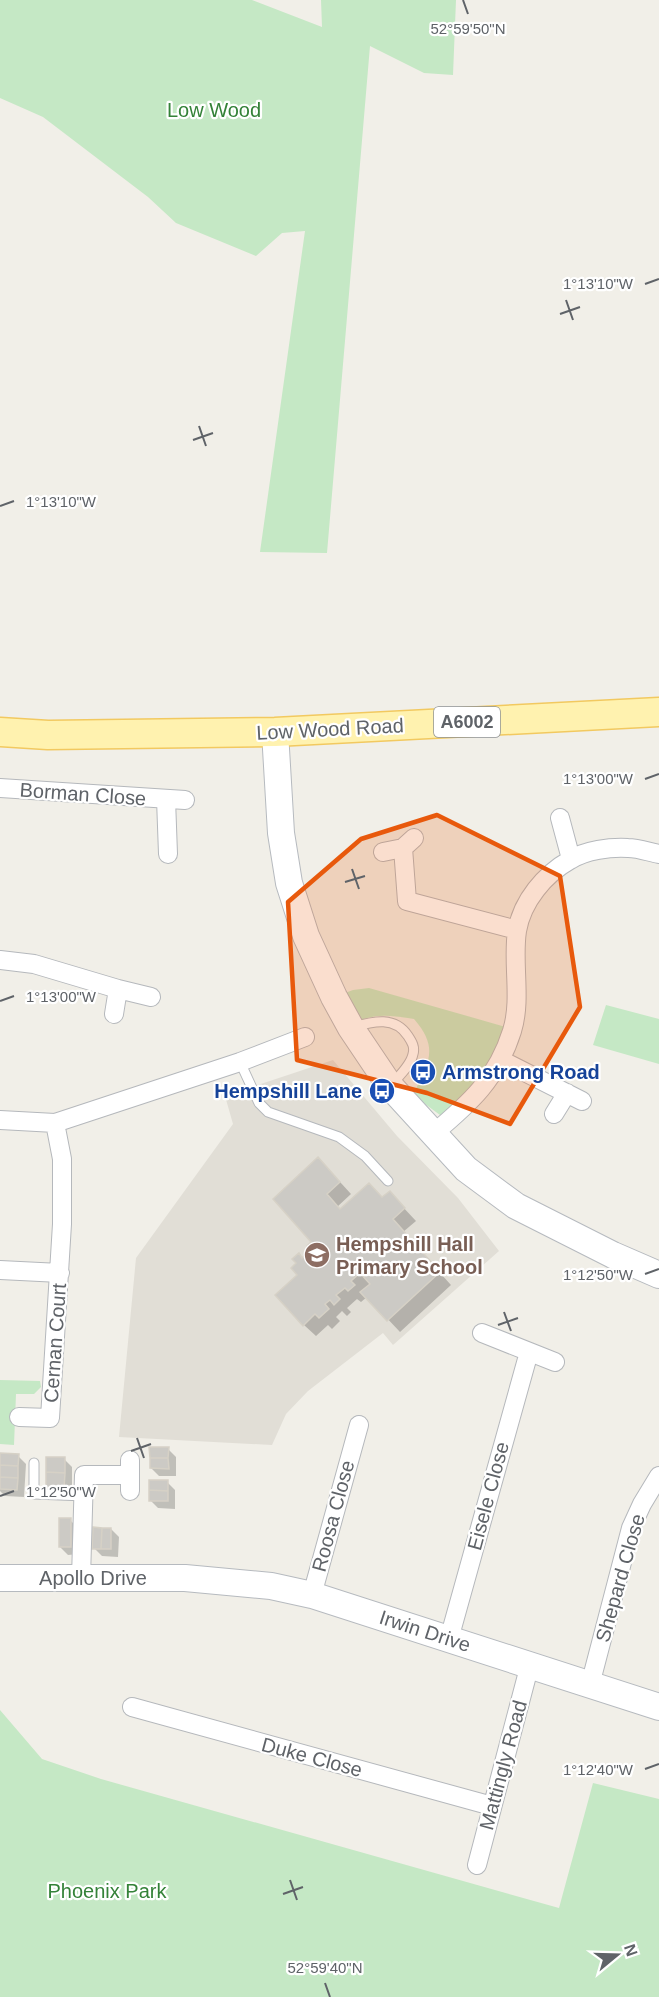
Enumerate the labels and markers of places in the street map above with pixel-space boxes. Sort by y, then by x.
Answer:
bus stop icon: Armstrong Road [408,1057,438,1087]
place label: Armstrong Road [442,1061,600,1083]
bus stop icon: Hempshill Lane [367,1076,397,1106]
place label: Hempshill Lane [214,1080,362,1102]
place label: Hempshill Hall Primary School [336,1233,483,1278]
school or university icon: Hempshill Hall Primary School [302,1240,332,1270]

